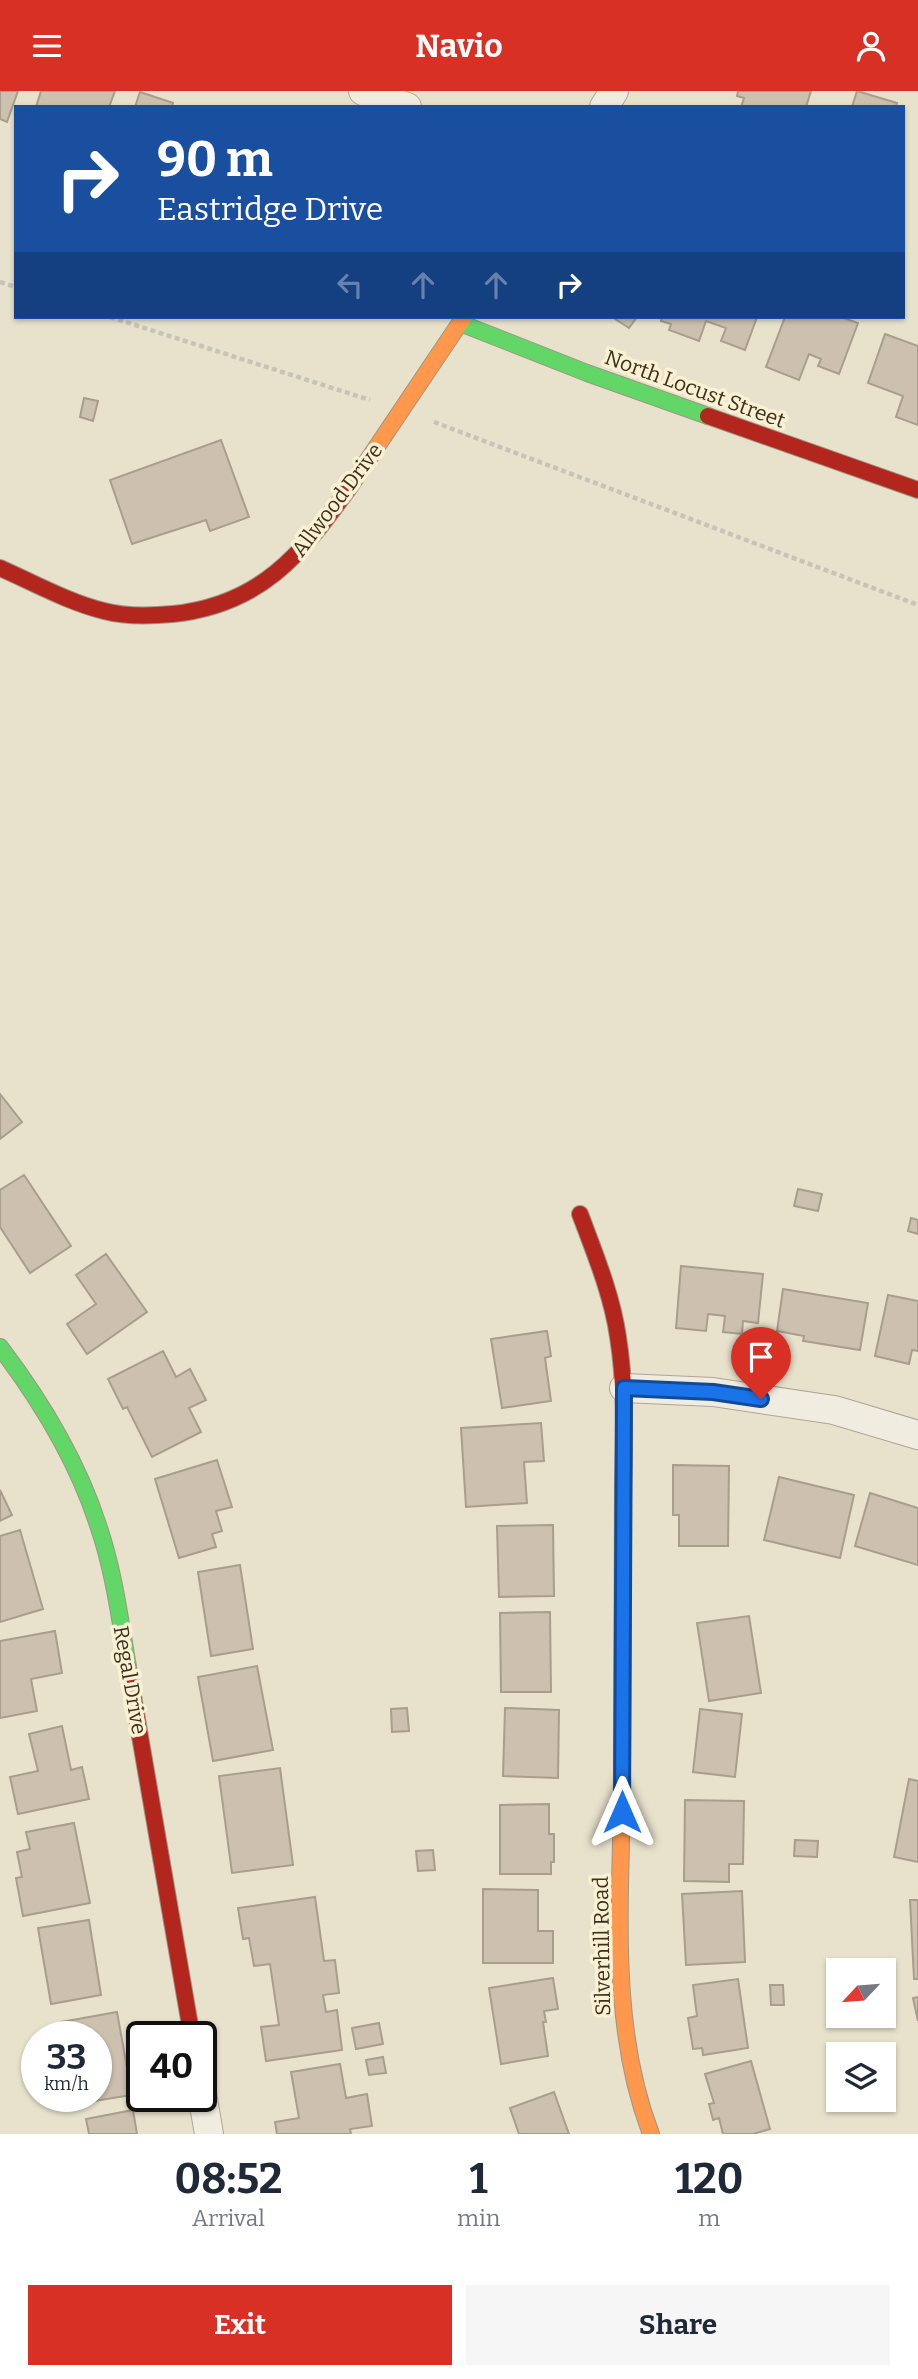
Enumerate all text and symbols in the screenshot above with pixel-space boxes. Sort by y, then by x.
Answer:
icon: menu [28,27,66,65]
text: Navio [415,27,503,65]
icon: person [852,27,890,65]
text: 90 m [157,130,273,189]
icon: right [42,133,133,224]
text: Eastridge Drive [157,190,383,228]
icon: left [331,266,369,304]
icon: ahead [404,266,442,304]
icon: ahead [477,266,515,304]
icon: right [550,266,588,304]
street label: North Locust Street [601,344,789,434]
street label: Allwood Drive [286,438,388,562]
pin [731,1327,791,1399]
icon: arrive [742,1338,780,1376]
street label: Regal Drive [108,1624,152,1736]
position arrow [585,1775,659,1849]
street label: Silverhill Road [588,1876,616,2016]
north arrow [826,1958,896,2028]
map controls [826,1958,896,2112]
speed limit sign: 40 [126,2021,217,2112]
text: 33 [47,2036,86,2078]
button: layers [826,2042,896,2112]
text: km/h [44,2073,89,2095]
text: 08:52 [175,2154,282,2204]
text: 1 [470,2154,488,2204]
text: 120 [675,2154,743,2204]
text: Arrival [192,2204,265,2232]
text: min [457,2204,500,2232]
text: m [698,2204,720,2232]
button: Exit [28,2285,452,2365]
button: Share [466,2285,890,2365]

